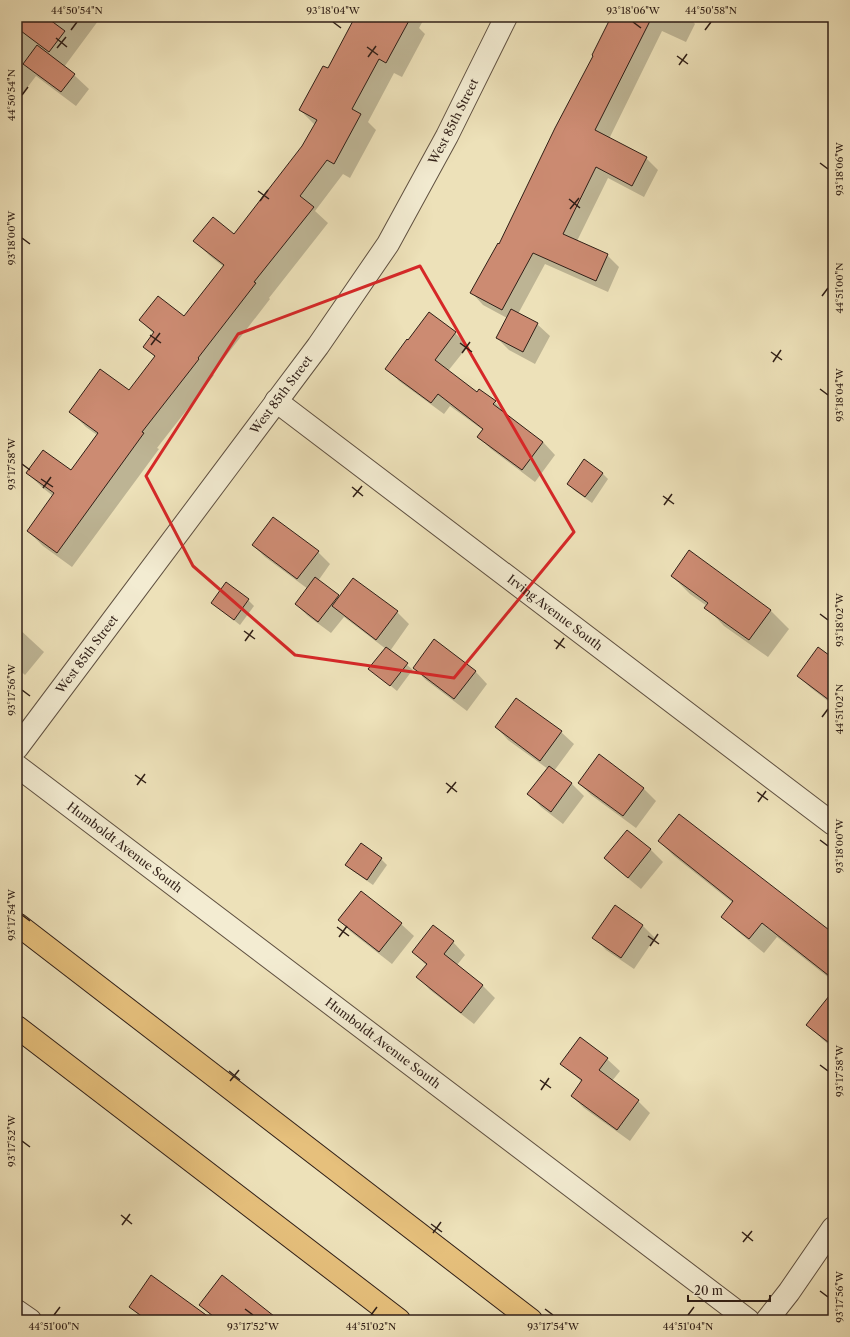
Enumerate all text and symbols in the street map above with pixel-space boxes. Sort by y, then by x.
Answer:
text: 44°50'54"N [51,4,103,17]
text: 93°18'04"W [306,4,361,17]
text: 93°18'06"W [606,4,661,17]
text: 44°50'58"N [685,4,737,17]
text: 44°50'54"N [5,69,18,121]
street label: West 85th Street [425,75,482,167]
text: 93°18'06"W [833,141,846,196]
text: 93°18'00"W [5,210,18,265]
text: 44°51'00"N [833,262,846,314]
street label: West 85th Street [246,352,316,438]
text: 93°18'04"W [833,367,846,422]
text: 93°17'58"W [5,437,18,490]
street label: Irving Avenue South [504,571,606,654]
text: 93°18'02"W [833,592,846,647]
street label: West 85th Street [52,611,121,697]
text: 93°17'56"W [5,663,18,716]
text: 44°51'02"N [833,684,846,734]
street label: Humboldt Avenue South [64,799,186,896]
text: 93°18'00"W [833,818,846,873]
text: 93°17'54"W [5,888,18,941]
street label: Humboldt Avenue South [322,994,444,1092]
text: 93°17'58"W [833,1044,846,1097]
text: 93°17'52"W [5,1114,18,1167]
text: 93°17'56"W [833,1270,846,1323]
scale bar [688,1277,770,1303]
text: 20 m [694,1283,723,1298]
text: 44°51'00"N [28,1320,80,1333]
text: 93°17'52"W [227,1320,280,1333]
text: 44°51'02"N [346,1320,396,1333]
text: 93°17'54"W [527,1320,580,1333]
text: 44°51'04"N [663,1320,713,1333]

